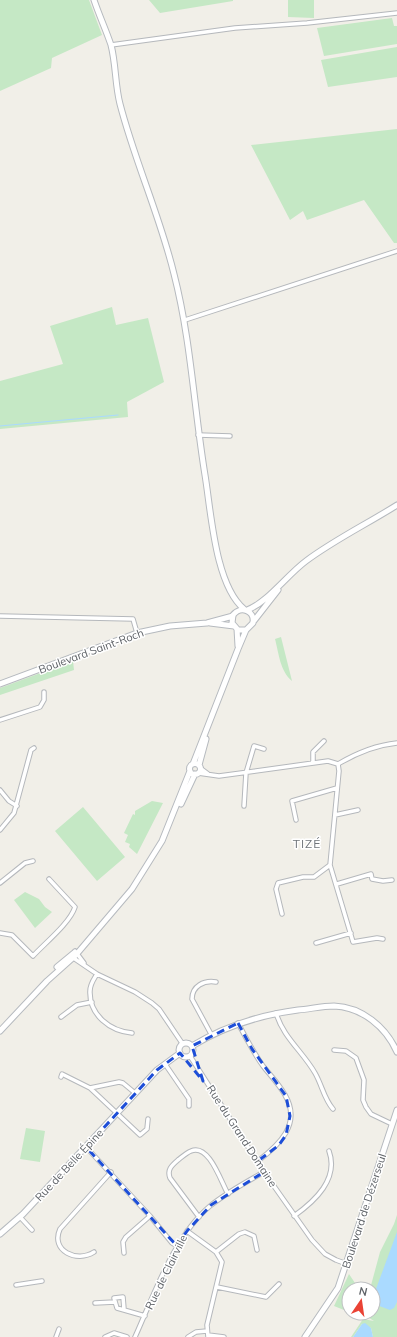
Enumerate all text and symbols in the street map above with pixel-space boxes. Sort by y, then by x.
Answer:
street label: Boulevard Saint-Roch [36,625,146,677]
district label: TIZÉ [293,836,321,851]
street label: Rue du Grand Domaine [204,1082,280,1190]
street label: Rue de Belle Épine [32,1126,106,1204]
street label: Boulevard de Dézerseul [339,1152,389,1270]
street label: Rue de Clairville [142,1232,190,1312]
north arrow [341,1281,381,1321]
text: N [358,1284,369,1299]

